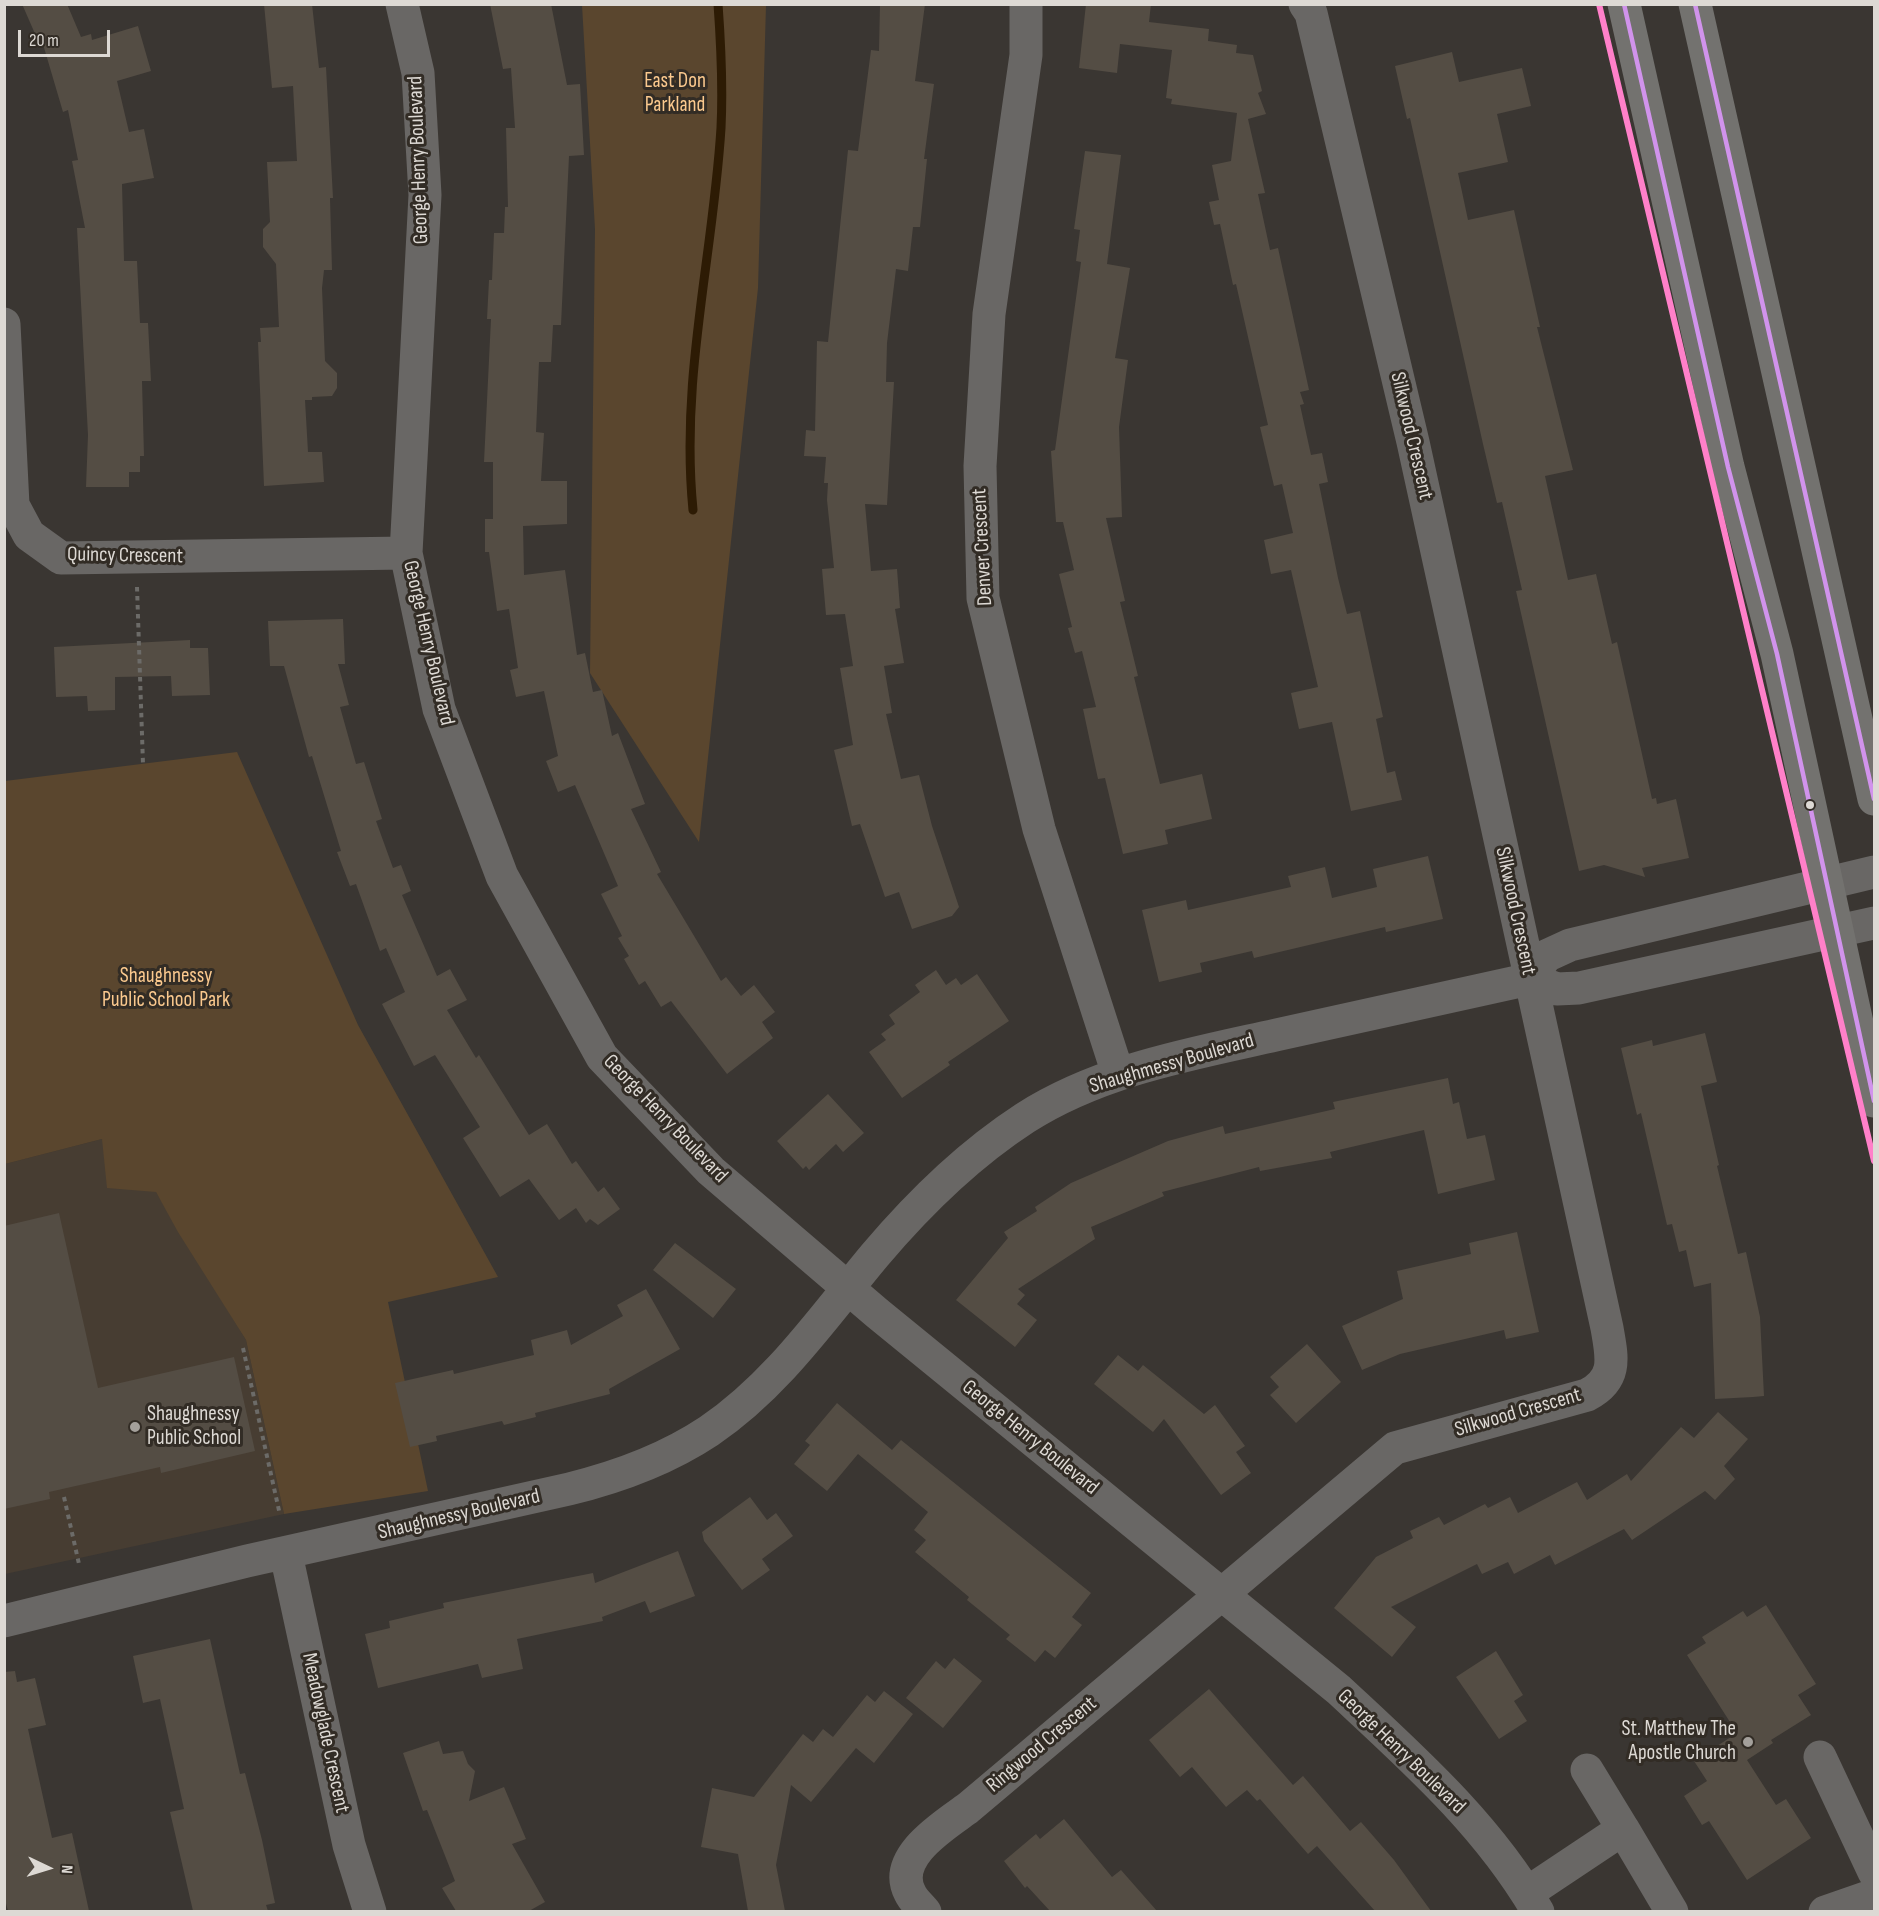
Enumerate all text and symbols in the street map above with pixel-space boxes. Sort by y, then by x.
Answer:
scale bar [21,18,112,56]
text: 20 m [29,30,59,51]
park label: East Don Parkland [644,69,706,119]
street label: George Henry Boulevard [403,75,435,245]
street label: Silkwood Crescent [1384,370,1438,502]
street label: Denver Crescent [967,488,999,606]
street label: Quincy Crescent [67,542,183,570]
street label: George Henry Boulevard [397,558,459,728]
unlabelled marker [1804,799,1816,811]
street label: Silkwood Crescent [1489,845,1541,977]
park label: Shaughnessy Public School Park [102,964,230,1014]
street label: Shaughmessy Boulevard [1087,1028,1257,1100]
street label: George Henry Boulevard [597,1050,733,1188]
street label: George Henry Boulevard [957,1375,1103,1501]
street label: Silkwood Crescent [1452,1383,1584,1443]
place label: Shaughnessy Public School [147,1402,241,1452]
marker: Shaughnessy Public School [128,1420,142,1434]
street label: Shaughnessy Boulevard [376,1484,542,1546]
street label: Meadowglade Crescent [296,1651,354,1815]
street label: George Henry Boulevard [1332,1684,1470,1820]
street label: Ringwood Crescent [982,1692,1102,1798]
place label: St. Matthew The Apostle Church [1621,1717,1736,1767]
marker: St. Matthew The Apostle Church [1741,1735,1755,1749]
north arrow [18,1838,78,1898]
text: N [57,1864,76,1874]

